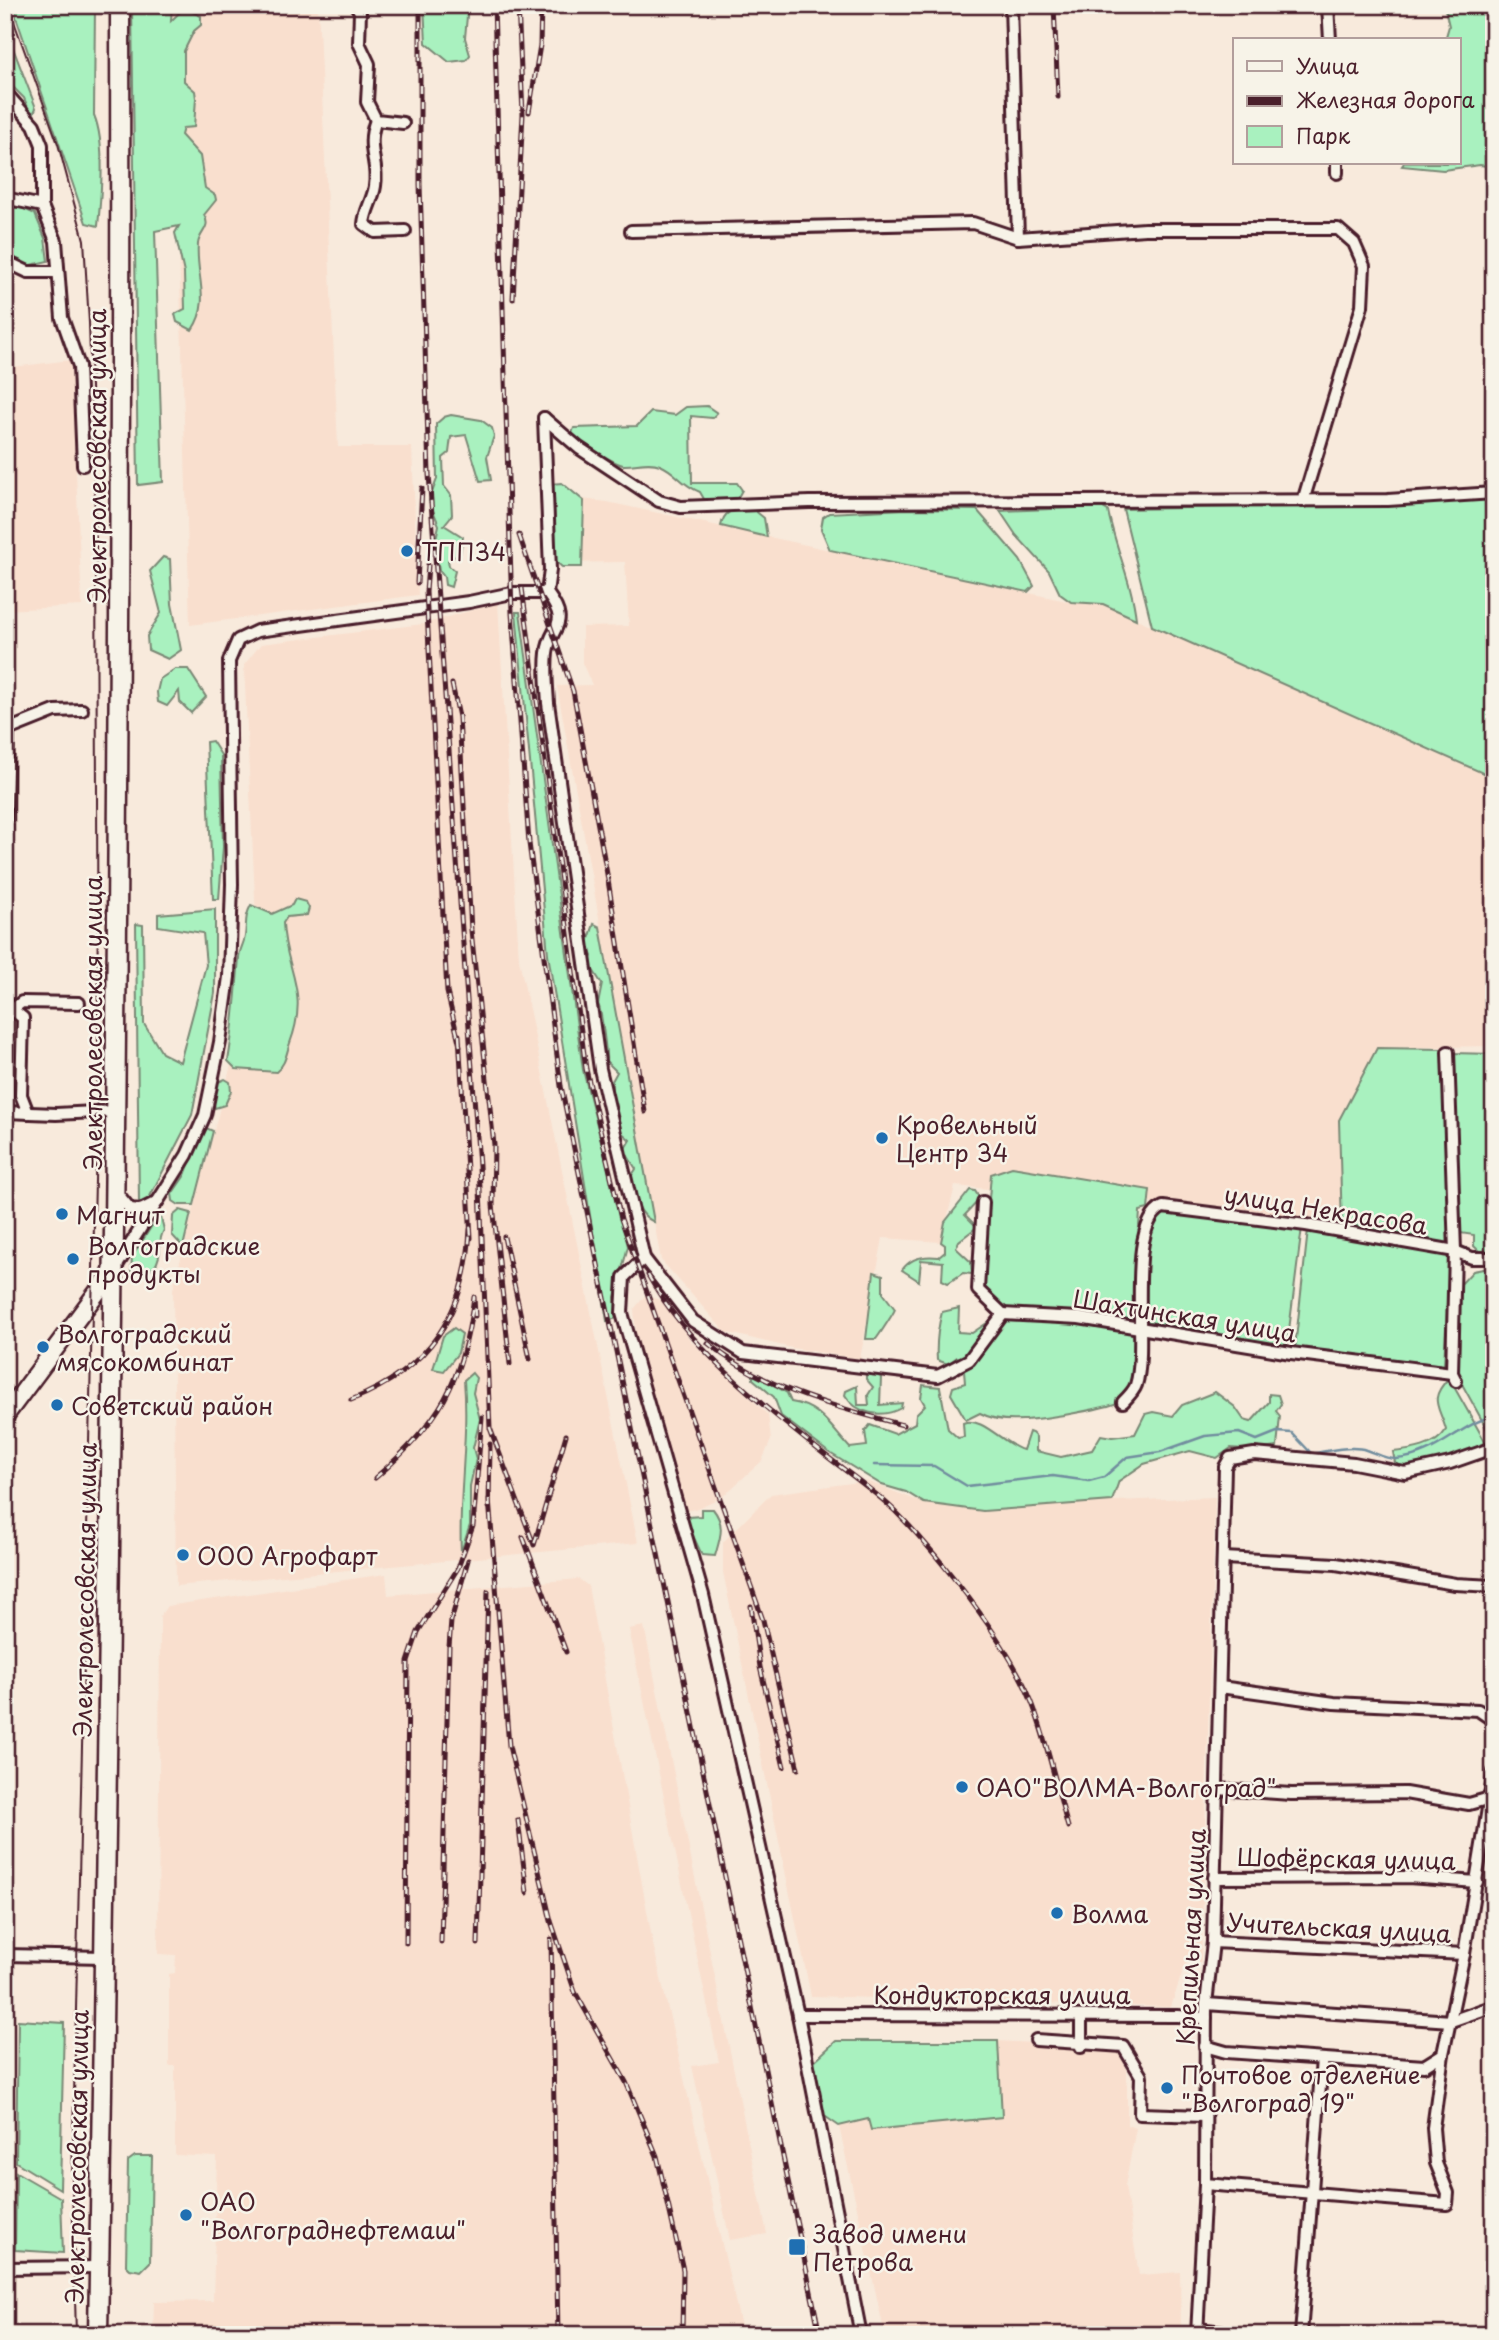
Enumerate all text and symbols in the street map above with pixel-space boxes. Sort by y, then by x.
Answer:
legend [1233,38,1460,164]
text: Улица [1296,49,1359,81]
text: Железная дорога [1296,83,1474,115]
text: Парк [1296,119,1351,151]
street label: Электролесовская улица [78,309,114,603]
place label: ТПП34 [421,533,506,569]
marker: ТПП34 [399,543,415,559]
street label: Электролесовская улица [74,876,110,1170]
place label: Кровельный Центр 34 [896,1106,1038,1170]
marker: Кровельный Центр 34 [874,1130,890,1146]
street label: улица Некрасова [1222,1175,1430,1243]
place label: Магнит [76,1196,165,1232]
marker: Магнит [54,1206,70,1222]
place label: Волгоградские продукты [87,1227,260,1291]
marker: Волгоградские продукты [65,1251,81,1267]
street label: Шахтинская улица [1071,1280,1299,1350]
place label: Волгоградский мясокомбинат [57,1315,233,1379]
marker: Волгоградский мясокомбинат [35,1339,51,1355]
place label: Советский район [71,1387,273,1423]
marker: Советский район [49,1397,65,1413]
street label: Электролесовская улица [63,1442,105,1738]
place label: ООО Агрофарт [197,1537,378,1573]
marker: ООО Агрофарт [175,1547,191,1563]
place label: ОАО"ВОЛМА-Волгоград" [976,1769,1277,1805]
marker: ОАО"ВОЛМА-Волгоград" [954,1779,970,1795]
street label: Крепильная улица [1166,1828,1214,2046]
street label: Шофёрская улица [1236,1838,1456,1878]
place label: Волма [1071,1895,1149,1931]
street label: Учительская улица [1226,1903,1452,1951]
marker: Волма [1049,1905,1065,1921]
street label: Кондукторская улица [873,1976,1131,2012]
street label: Электролесовская улица [55,2009,97,2305]
place label: Почтовое отделение "Волгоград 19" [1181,2056,1420,2120]
marker: Почтовое отделение "Волгоград 19" [1159,2080,1175,2096]
place label: ОАО "Волгограднефтемаш" [200,2183,466,2247]
marker: ОАО "Волгограднефтемаш" [178,2207,194,2223]
place label: Завод имени Петрова [813,2215,967,2279]
marker: Завод имени Петрова [787,2237,807,2257]

